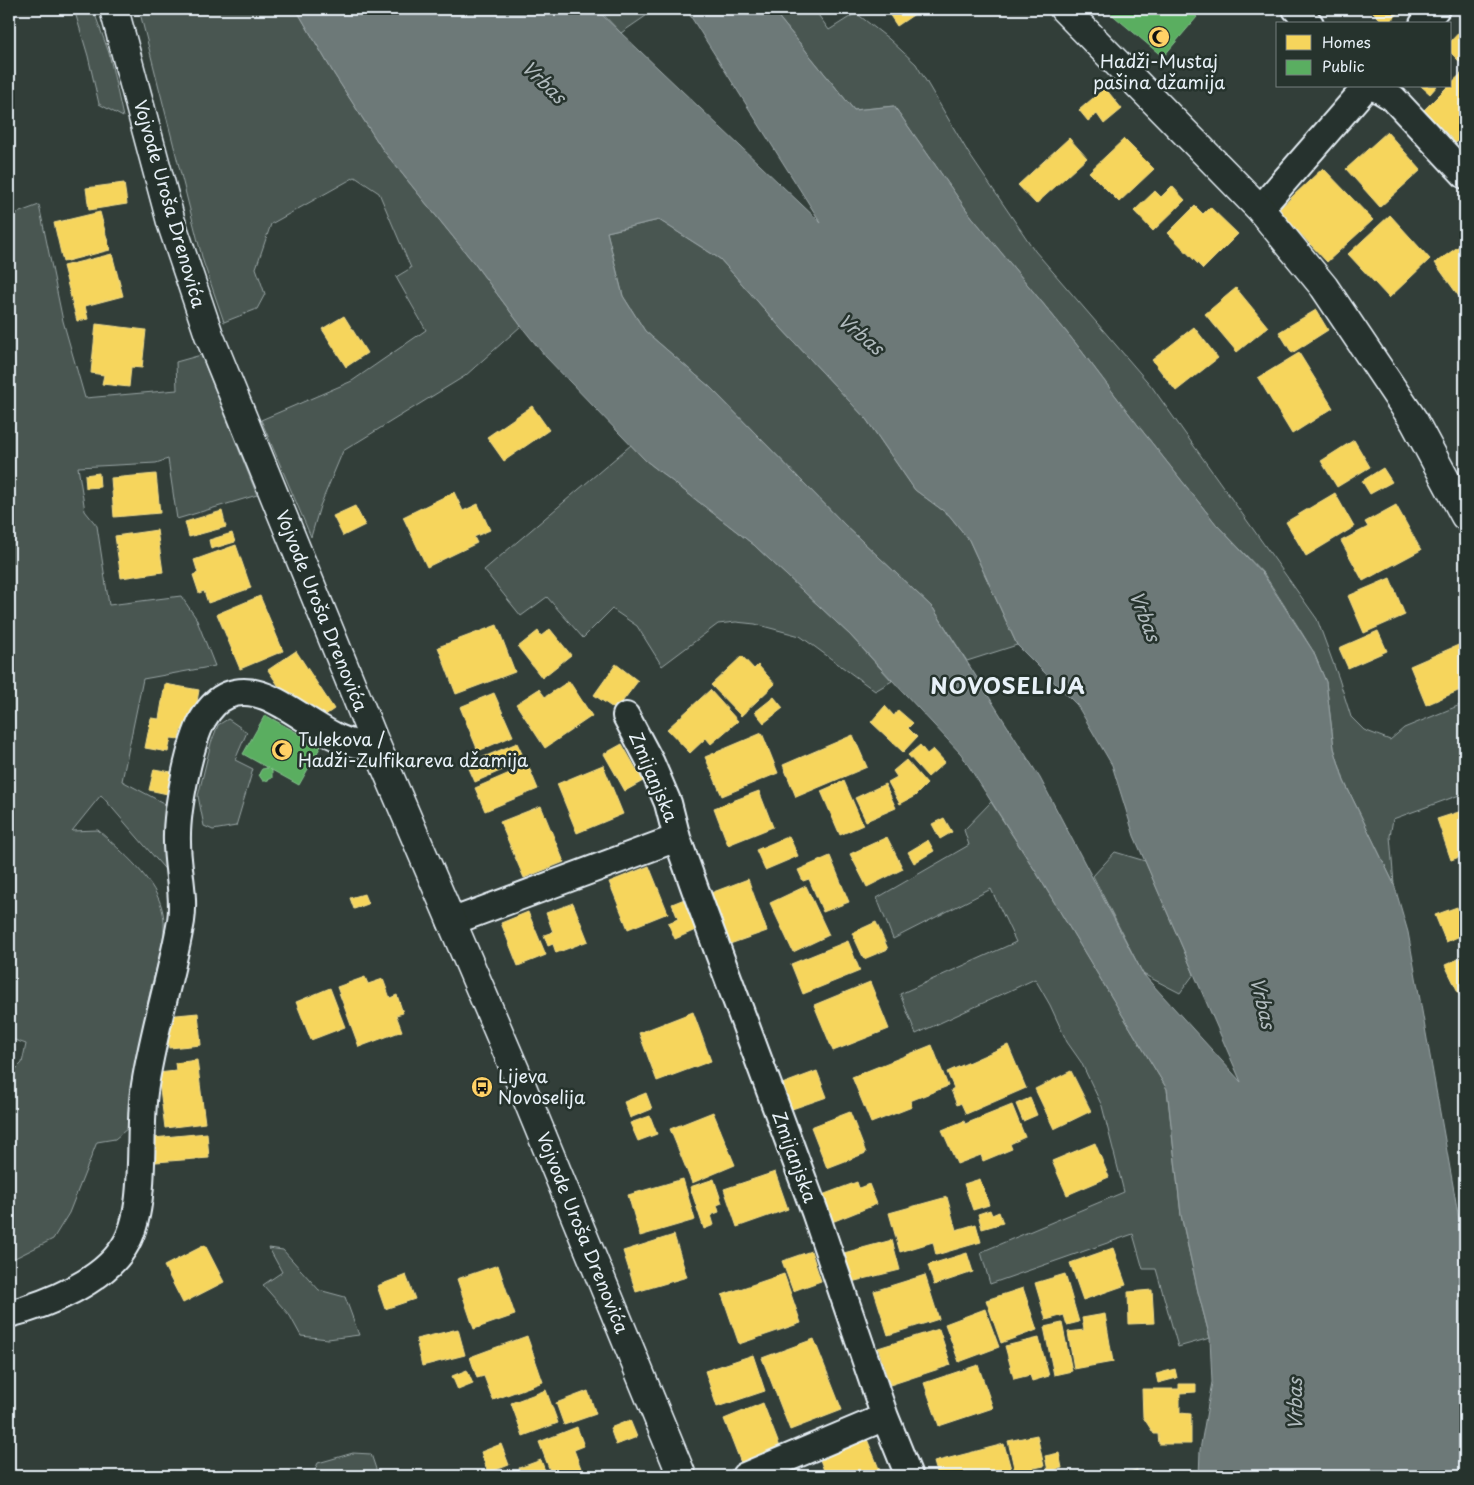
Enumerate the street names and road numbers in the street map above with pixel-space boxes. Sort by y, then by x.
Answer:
street label: Vojvode Uroša Drenovića [128,96,213,311]
street label: Vojvode Uroša Drenovića [270,506,375,716]
street label: Zmijanjska [623,727,686,827]
street label: Zmijanjska [766,1107,825,1207]
street label: Vojvode Uroša Drenovića [531,1128,636,1338]

